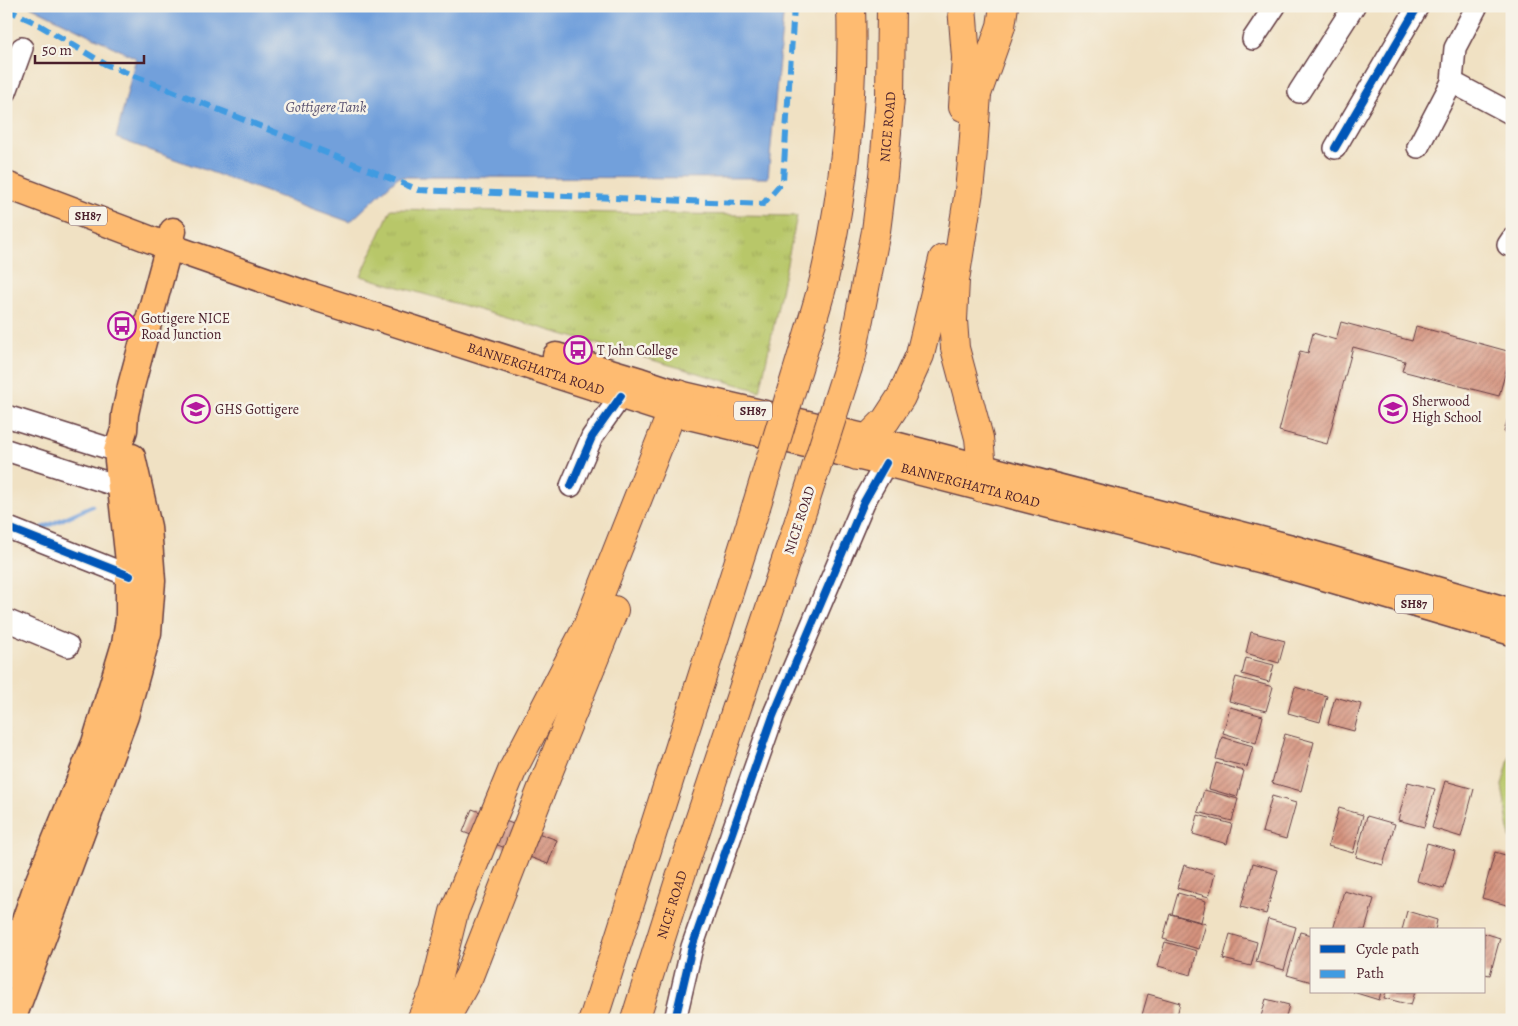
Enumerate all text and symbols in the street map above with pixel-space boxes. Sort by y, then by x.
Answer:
scale bar [35,32,144,64]
text: 50 m [42,40,72,60]
street label: NICE ROAD [875,91,900,163]
water label: Gottigere Tank [286,97,367,117]
road number: SH87 [69,207,107,226]
place label: Gottigere NICE Road Junction [141,309,230,344]
bus stop icon: Gottigere NICE Road Junction [107,311,137,341]
bus stop icon: T John College [563,335,593,365]
street label: BANNERGHATTA ROAD [465,338,607,400]
place label: T John College [597,341,678,360]
place label: Sherwood High School [1412,392,1482,427]
school or university icon: GHS Gottigere [181,394,211,424]
school or university icon: Sherwood High School [1378,394,1408,424]
place label: GHS Gottigere [215,400,299,419]
road number: SH87 [734,402,772,421]
street label: BANNERGHATTA ROAD [899,458,1042,512]
street label: NICE ROAD [779,483,820,557]
road number: SH87 [1395,594,1433,614]
street label: NICE ROAD [652,868,692,941]
legend [1310,928,1486,994]
text: Cycle path [1356,939,1419,959]
text: Path [1356,963,1384,983]

